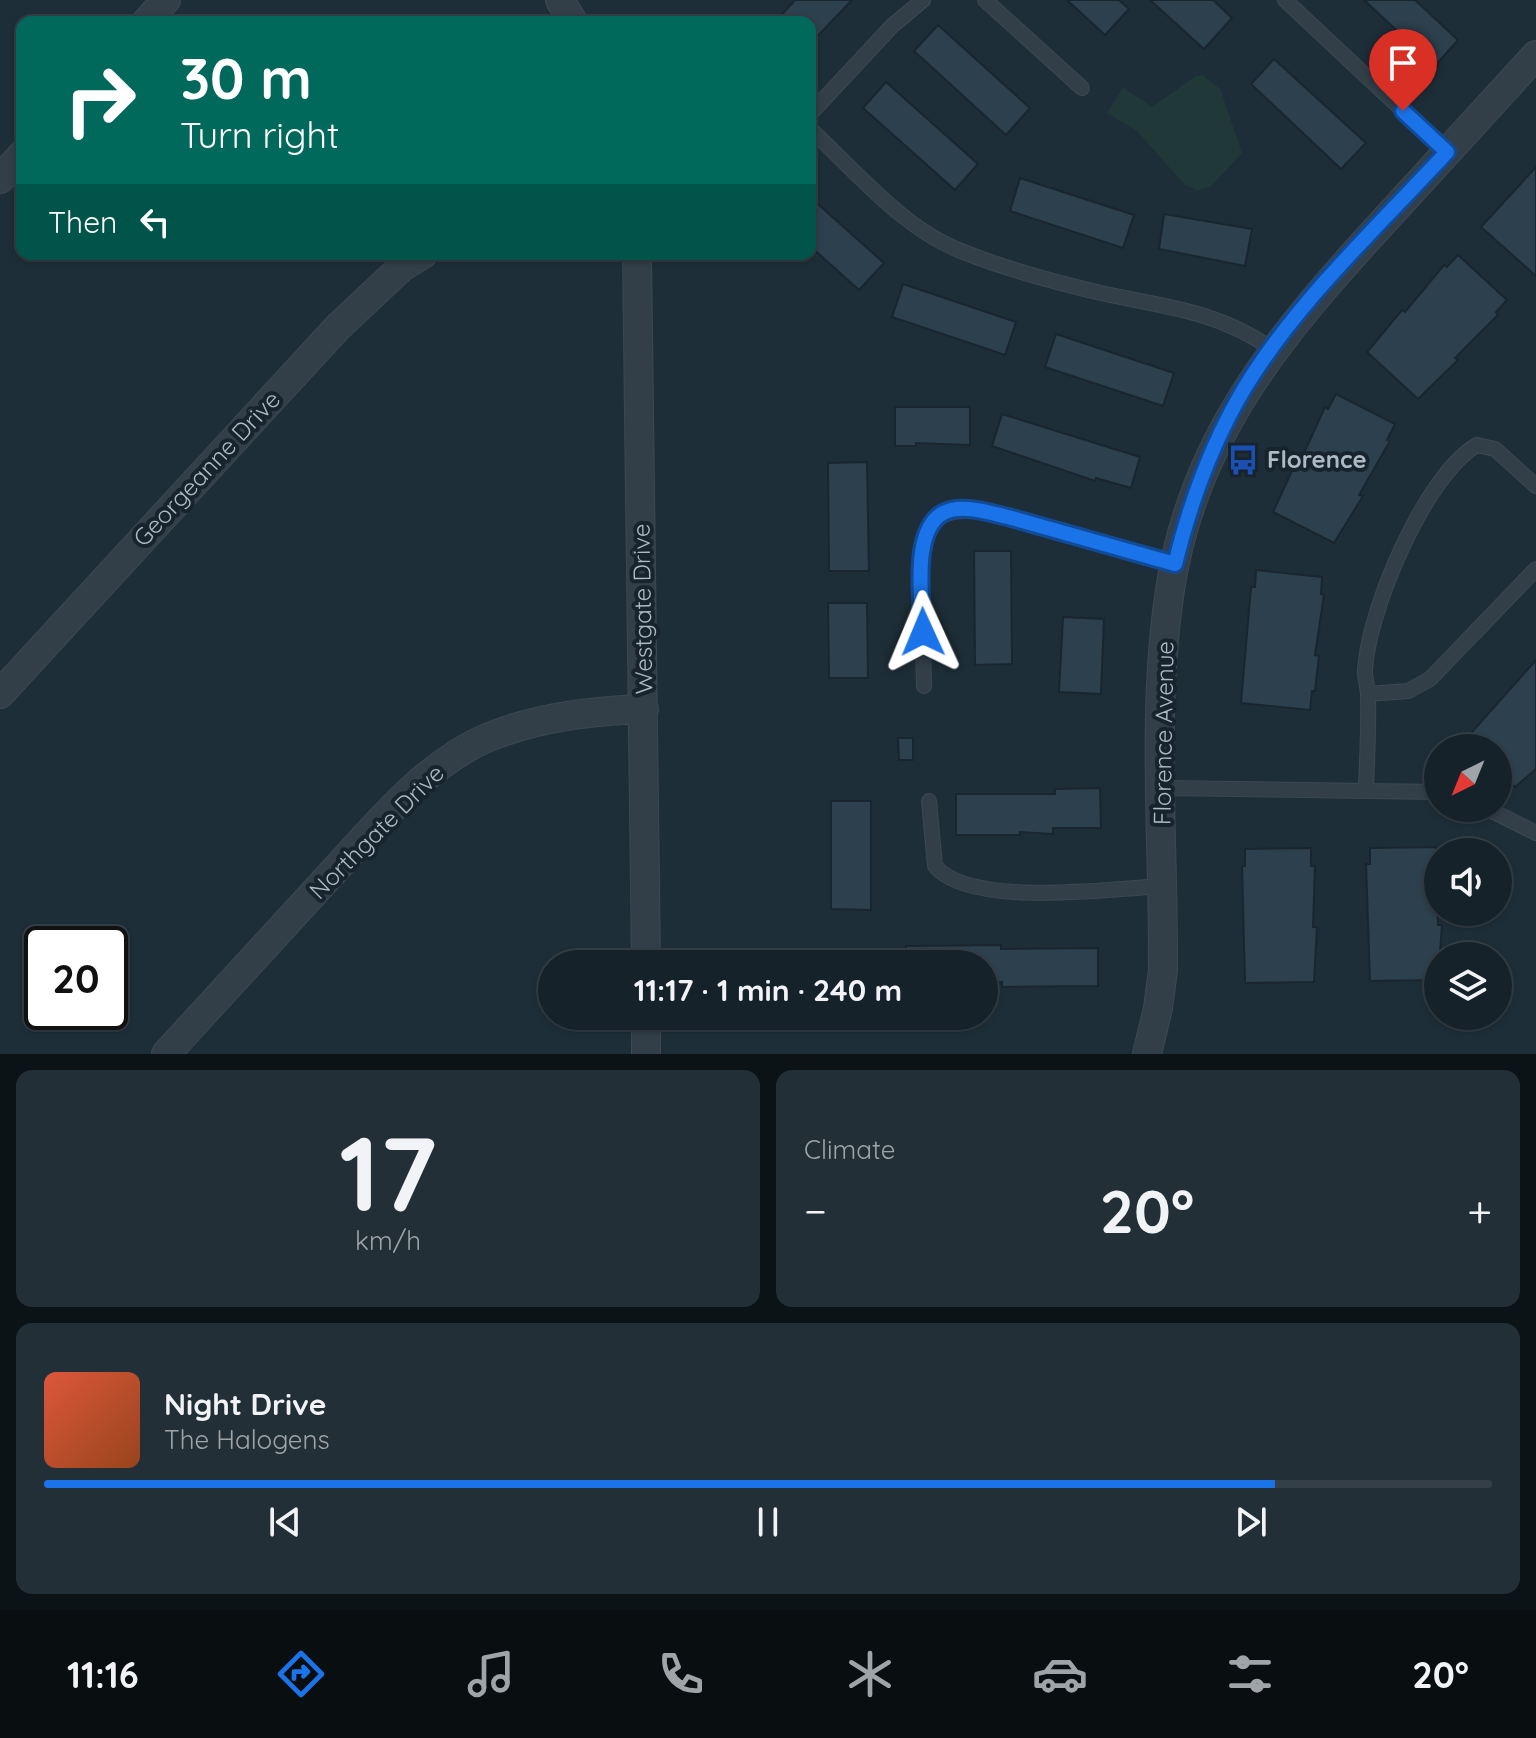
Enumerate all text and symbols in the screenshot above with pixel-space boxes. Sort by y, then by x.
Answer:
pin [1369,29,1437,111]
icon: arrive [1381,41,1425,85]
text: 30 m [180,43,312,113]
icon: right [48,48,152,152]
text: Turn right [180,112,339,157]
icon: left [133,200,177,244]
text: Then [48,203,117,241]
street label: Georgeanne Drive [126,384,286,552]
bus stop icon: Florence [1226,443,1260,477]
place label: Florence [1267,444,1367,474]
street label: Westgate Drive [626,523,658,695]
position arrow [881,590,965,674]
street label: Florence Avenue [1146,641,1180,825]
north arrow [1424,734,1512,822]
map controls [1424,734,1512,1030]
street label: Northgate Drive [303,758,450,905]
button: sound [1424,838,1512,926]
speed limit sign: 20 [24,926,128,1030]
button: layers [1424,942,1512,1030]
text: 11:17 · 1 min · 240 m [634,971,902,1009]
text: 17 [339,1107,437,1237]
text: Climate [804,1133,895,1166]
text: 20° [1100,1173,1194,1248]
text: − [804,1183,827,1238]
text: + [1467,1183,1492,1238]
text: km/h [355,1224,421,1257]
text: Night Drive [164,1385,326,1423]
text: The Halogens [164,1423,330,1456]
icon: previous [263,1500,307,1544]
icon: pause [746,1500,790,1544]
icon: next [1229,1500,1273,1544]
icon: directions [273,1646,329,1702]
icon: music [463,1646,519,1702]
icon: phone [653,1646,709,1702]
icon: climate [842,1646,898,1702]
icon: car [1032,1646,1088,1702]
icon: filters [1222,1646,1278,1702]
text: 11:16 [67,1652,139,1697]
text: 20° [1412,1652,1469,1697]

